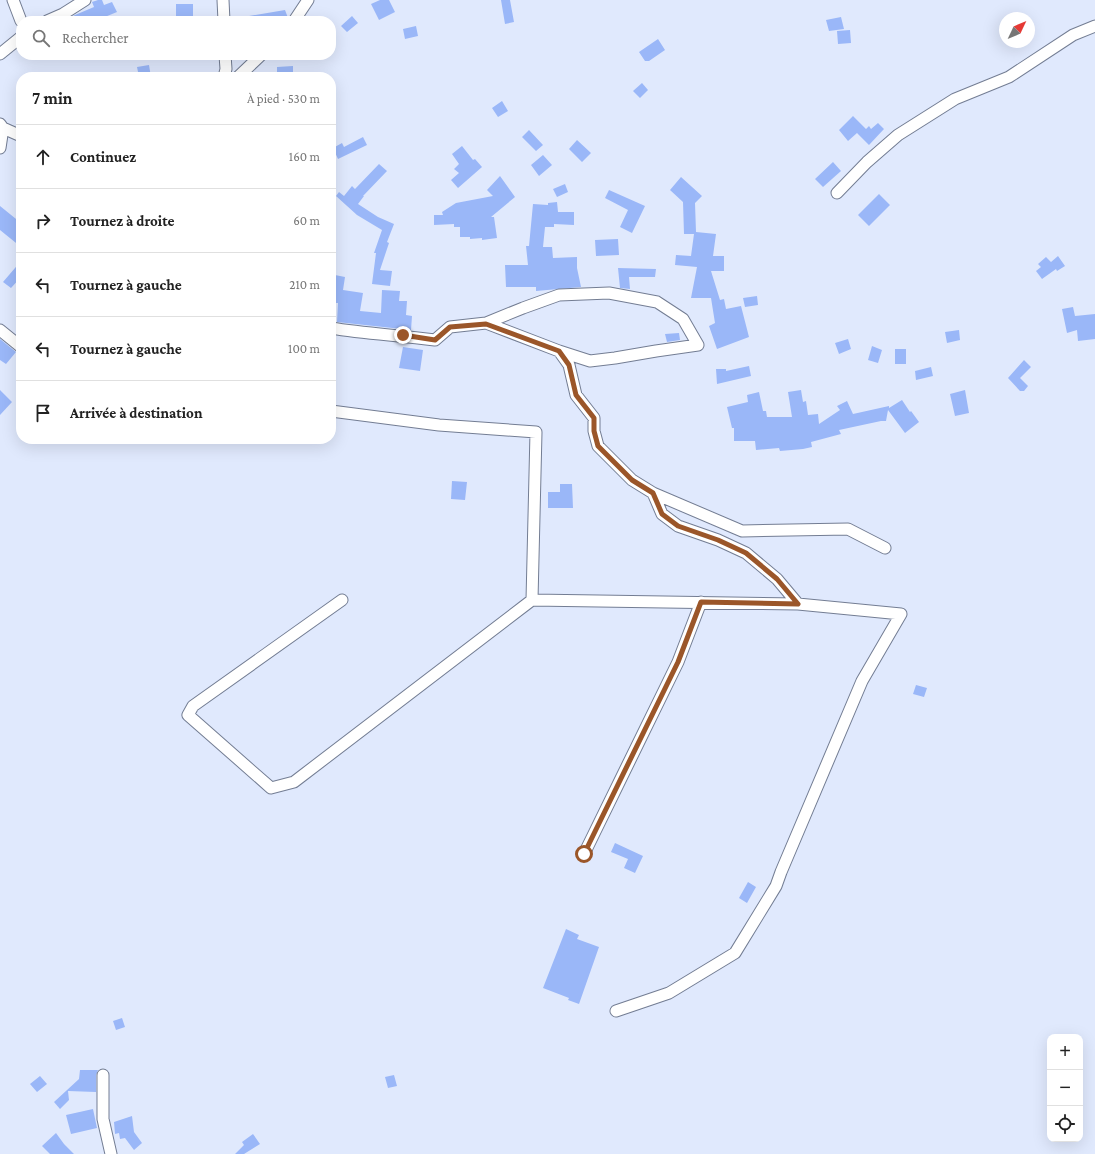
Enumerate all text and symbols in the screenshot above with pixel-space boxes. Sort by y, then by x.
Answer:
north arrow [999,12,1035,48]
search box [16,16,336,60]
icon: search [30,27,52,49]
text: Rechercher [62,30,129,46]
text: 7 min [32,89,73,108]
text: À pied · 530 m [247,91,320,106]
icon: ahead [32,146,54,168]
text: Continuez [70,149,136,165]
text: 160 m [289,149,320,164]
icon: right [32,210,54,232]
text: Tournez à droite [70,213,174,229]
text: 60 m [293,213,320,228]
icon: left [32,274,54,296]
text: Tournez à gauche [70,277,182,293]
text: 210 m [289,277,320,292]
route end [394,326,412,344]
icon: left [32,338,54,360]
text: Tournez à gauche [70,341,182,357]
text: 100 m [288,341,320,356]
icon: arrive [32,402,54,424]
text: Arrivée à destination [70,405,203,421]
route start [575,845,593,863]
map controls [1047,1034,1083,1142]
button: + [1047,1034,1083,1070]
button: − [1047,1070,1083,1106]
button: locate [1047,1106,1083,1142]

